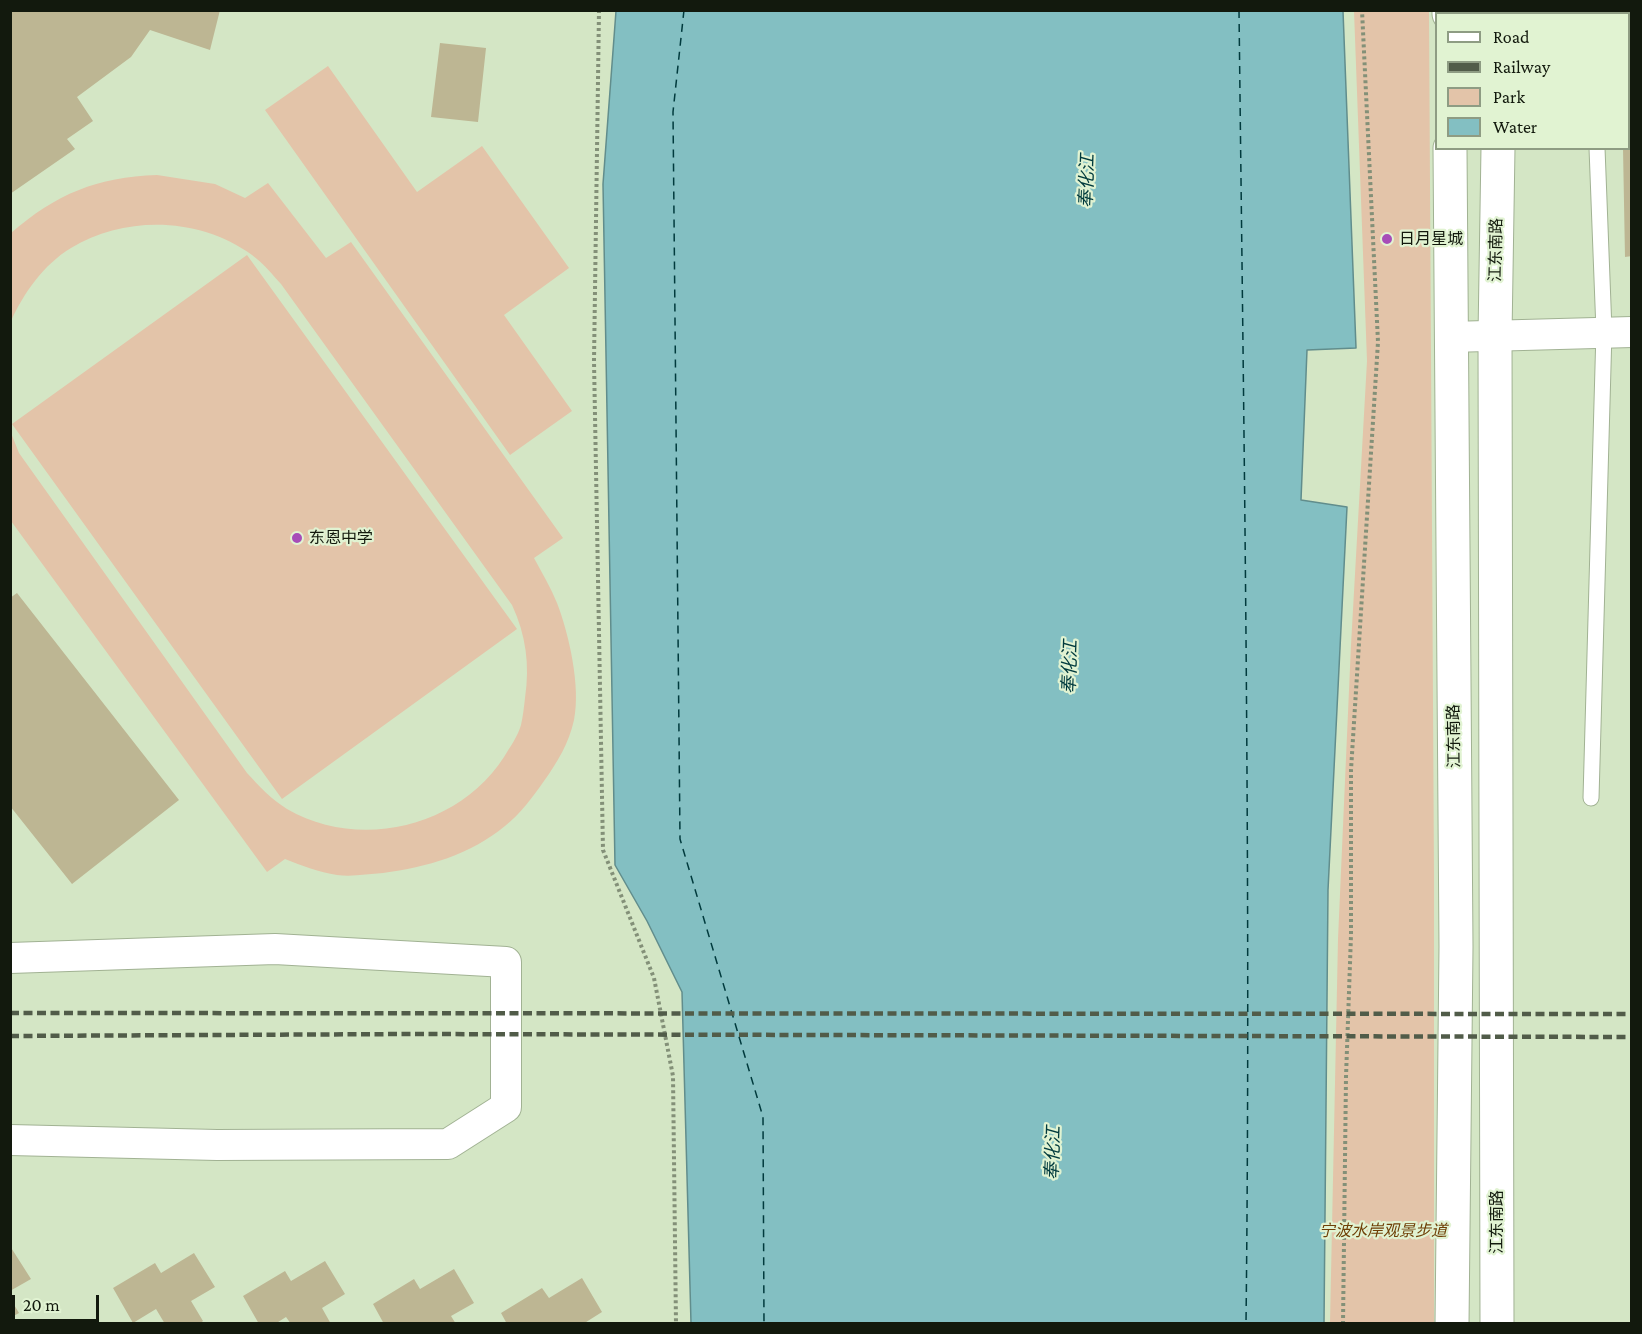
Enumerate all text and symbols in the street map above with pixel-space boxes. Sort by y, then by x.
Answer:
legend [1435,12,1630,150]
text: Road [1493,27,1530,47]
text: Railway [1493,57,1550,77]
text: Park [1493,87,1525,107]
text: Water [1493,117,1537,137]
water label: 奉化江 [1075,154,1099,208]
street label: 江东南路 [1486,218,1506,282]
place label: 日月星城 [1399,229,1463,249]
marker: 日月星城 [1380,232,1394,246]
place label: 东恩中学 [309,528,373,548]
marker: 东恩中学 [290,531,304,545]
water label: 奉化江 [1058,640,1082,694]
street label: 江东南路 [1444,704,1464,768]
water label: 奉化江 [1041,1126,1065,1180]
street label: 江东南路 [1487,1190,1507,1254]
park label: 宁波水岸观景步道 [1319,1221,1447,1241]
scale bar [15,1283,102,1321]
text: 20 m [23,1295,60,1315]

